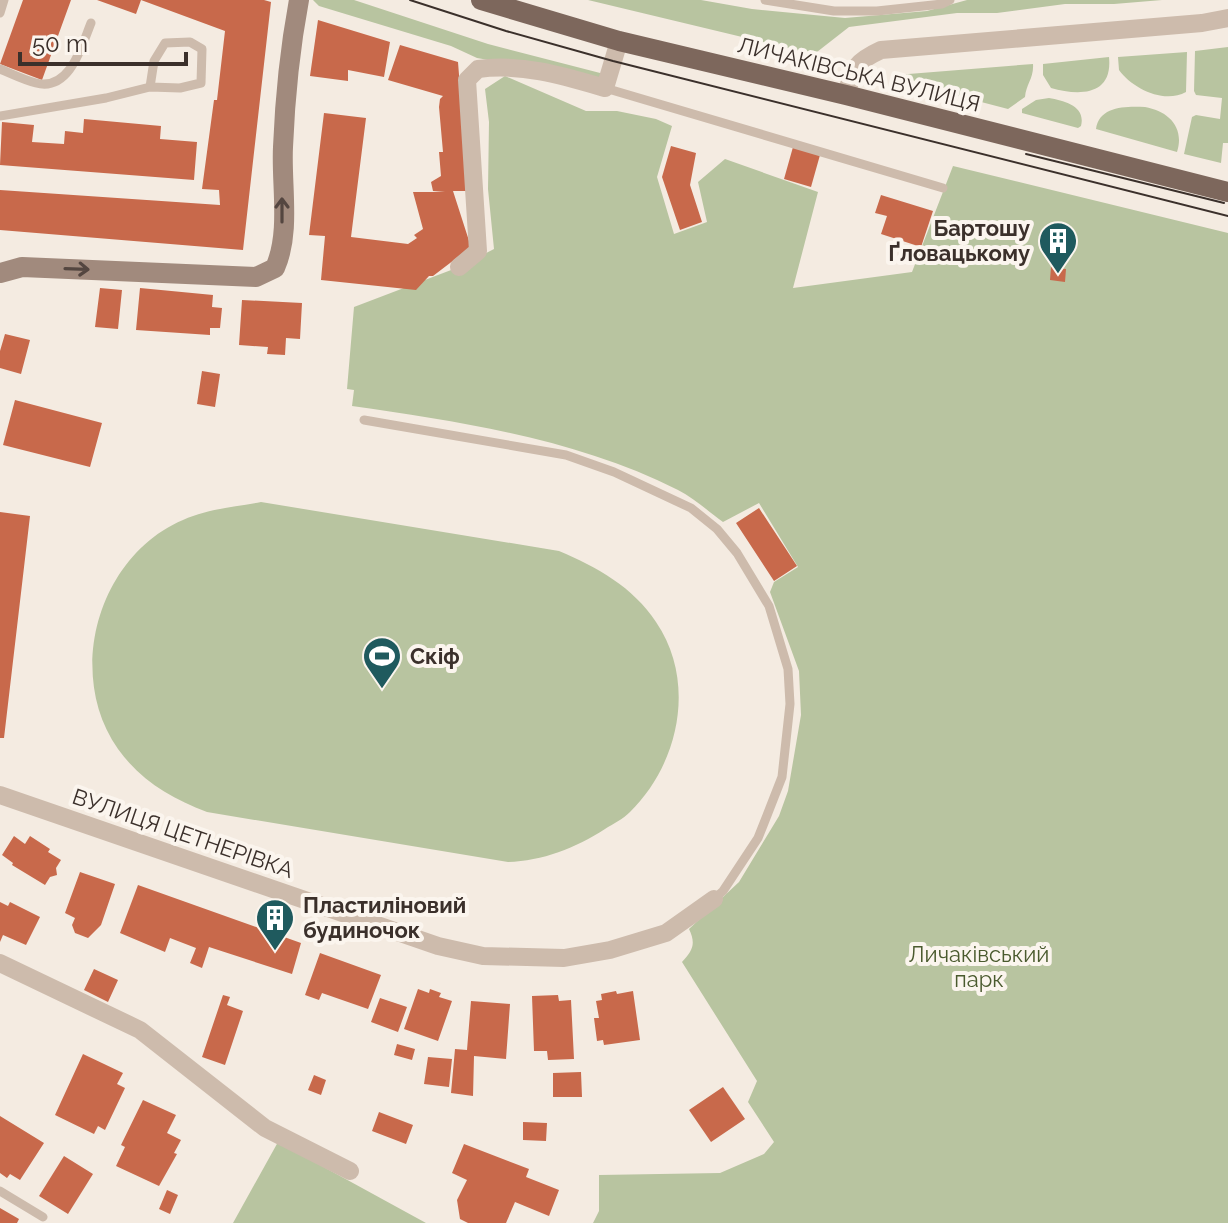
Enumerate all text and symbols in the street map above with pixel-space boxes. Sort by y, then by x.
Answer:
scale bar [20,16,186,66]
text: 50 m [32,29,88,58]
street label: ЛИЧАКІВСЬКА ВУЛИЦЯ [735,31,983,117]
one-way arrow [274,197,290,224]
place label: Бартошу Ґловацькому [888,215,1030,266]
building icon: Бартошу Ґловацькому [1037,220,1079,275]
one-way arrow [63,262,90,277]
sports icon: Скіф [361,635,403,690]
place label: Скіф [410,643,460,669]
street label: ВУЛИЦЯ ЦЕТНЕРІВКА [69,783,297,883]
place label: Пластиліновий будиночок [303,892,466,943]
building icon: Пластиліновий будиночок [254,897,296,952]
park label: Личаківський парк [909,941,1049,992]

